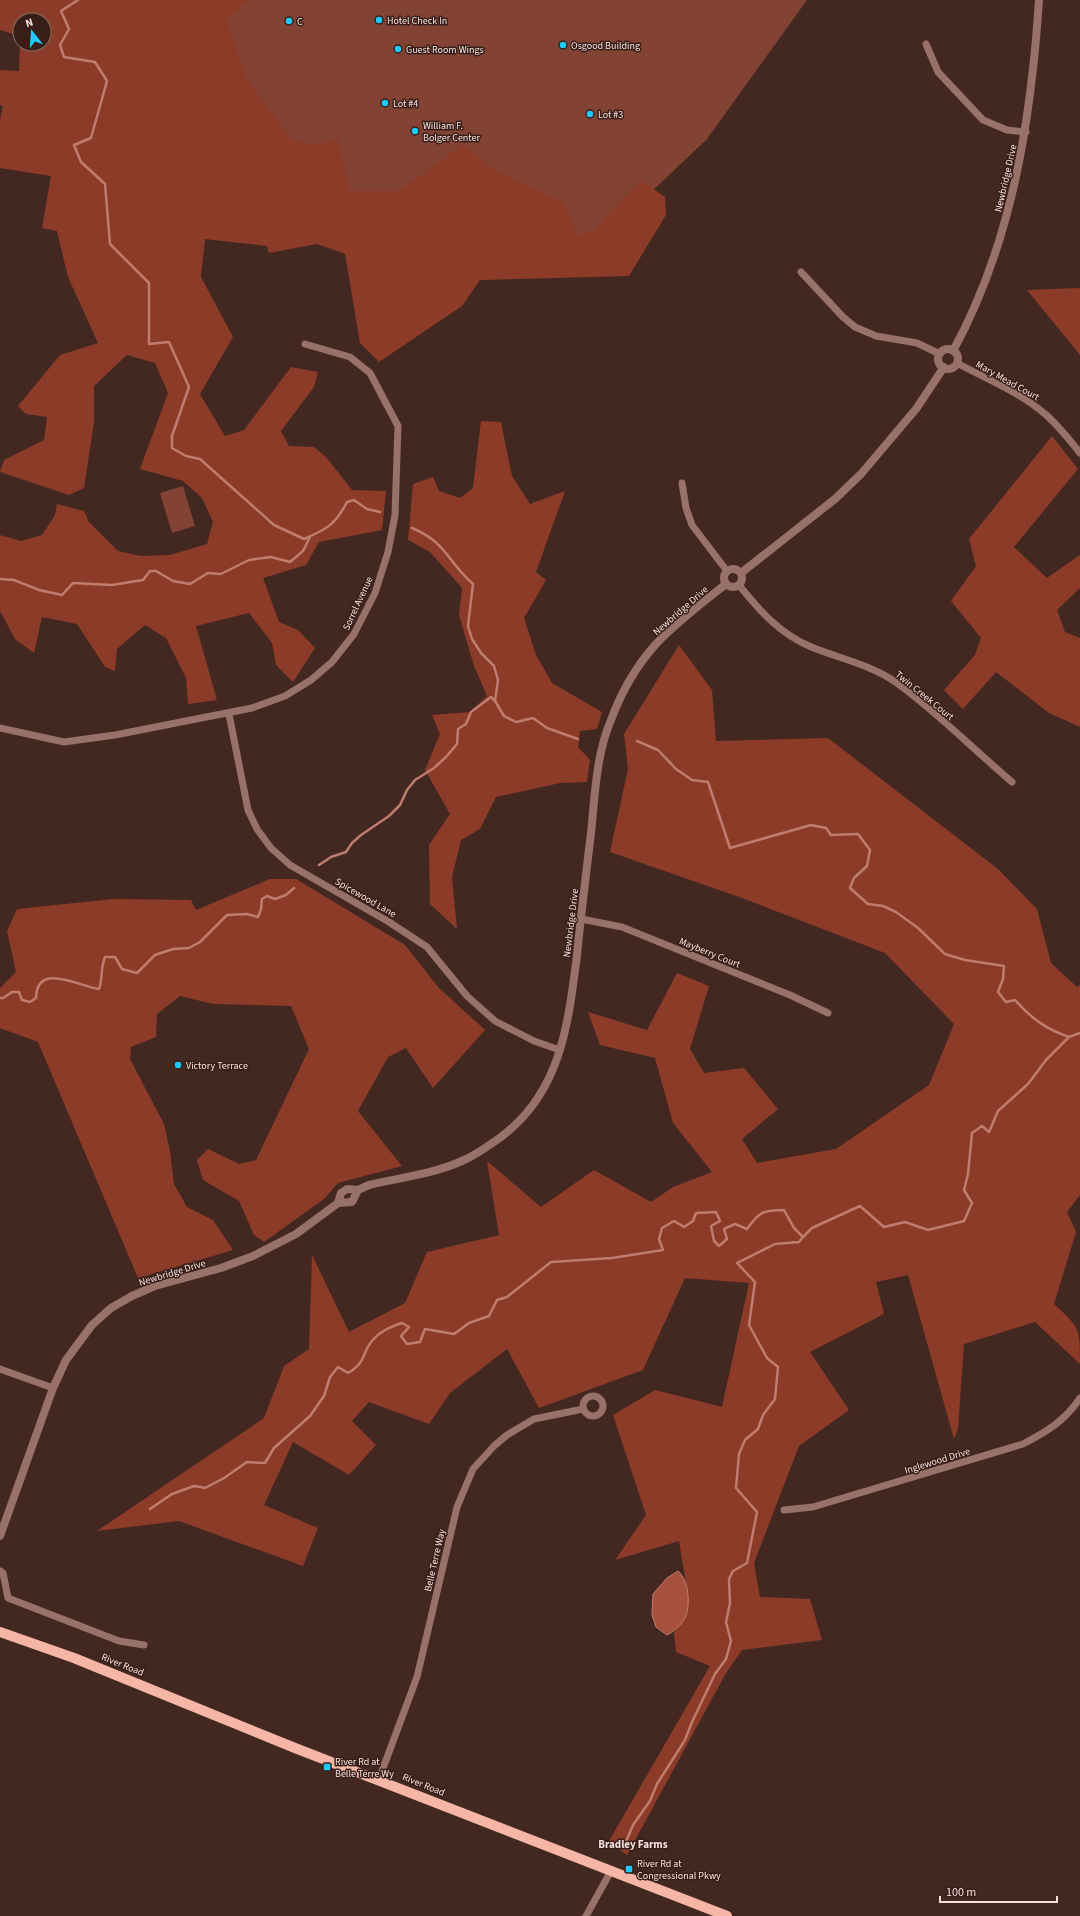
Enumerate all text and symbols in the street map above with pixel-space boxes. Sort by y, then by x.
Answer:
north arrow [12,12,52,52]
place label: Hotel Check In [387,14,447,28]
text: N [24,15,35,31]
place label: C [297,15,303,29]
marker: Hotel Check In [374,15,384,25]
marker: C [284,16,294,26]
place label: Osgood Building [571,39,640,53]
marker: Osgood Building [558,40,568,50]
place label: Guest Room Wings [406,43,484,57]
marker: Guest Room Wings [393,44,403,54]
place label: Lot #4 [393,97,418,111]
marker: Lot #4 [380,98,390,108]
place label: Lot #3 [598,108,623,122]
marker: Lot #3 [585,109,595,119]
place label: William F. Bolger Center [423,119,481,145]
marker: William F. Bolger Center [410,126,420,136]
street label: Newbridge Drive [991,143,1021,214]
street label: Mary Mead Court [973,358,1042,404]
street label: Sorrel Avenue [339,574,377,633]
street label: Newbridge Drive [650,583,711,639]
street label: Twin Creek Court [892,668,957,724]
street label: Spicewood Lane [332,875,399,921]
street label: Newbridge Drive [560,888,582,958]
street label: Mayberry Court [677,934,743,972]
place label: Victory Terrace [186,1059,248,1073]
marker: Victory Terrace [173,1060,183,1070]
street label: Newbridge Drive [137,1256,207,1290]
street label: Inglewood Drive [903,1444,972,1478]
street label: Belle Terre Way [421,1527,449,1593]
street label: River Road [99,1650,146,1680]
place label: River Rd at Belle Terre Wy [335,1755,394,1781]
marker: River Rd at Belle Terre Wy [322,1762,332,1772]
street label: River Road [400,1770,447,1800]
district label: Bradley Farms [598,1837,668,1852]
place label: River Rd at Congressional Pkwy [637,1857,721,1883]
marker: River Rd at Congressional Pkwy [624,1864,634,1874]
scale bar [940,1878,1057,1904]
text: 100 m [946,1884,976,1901]

